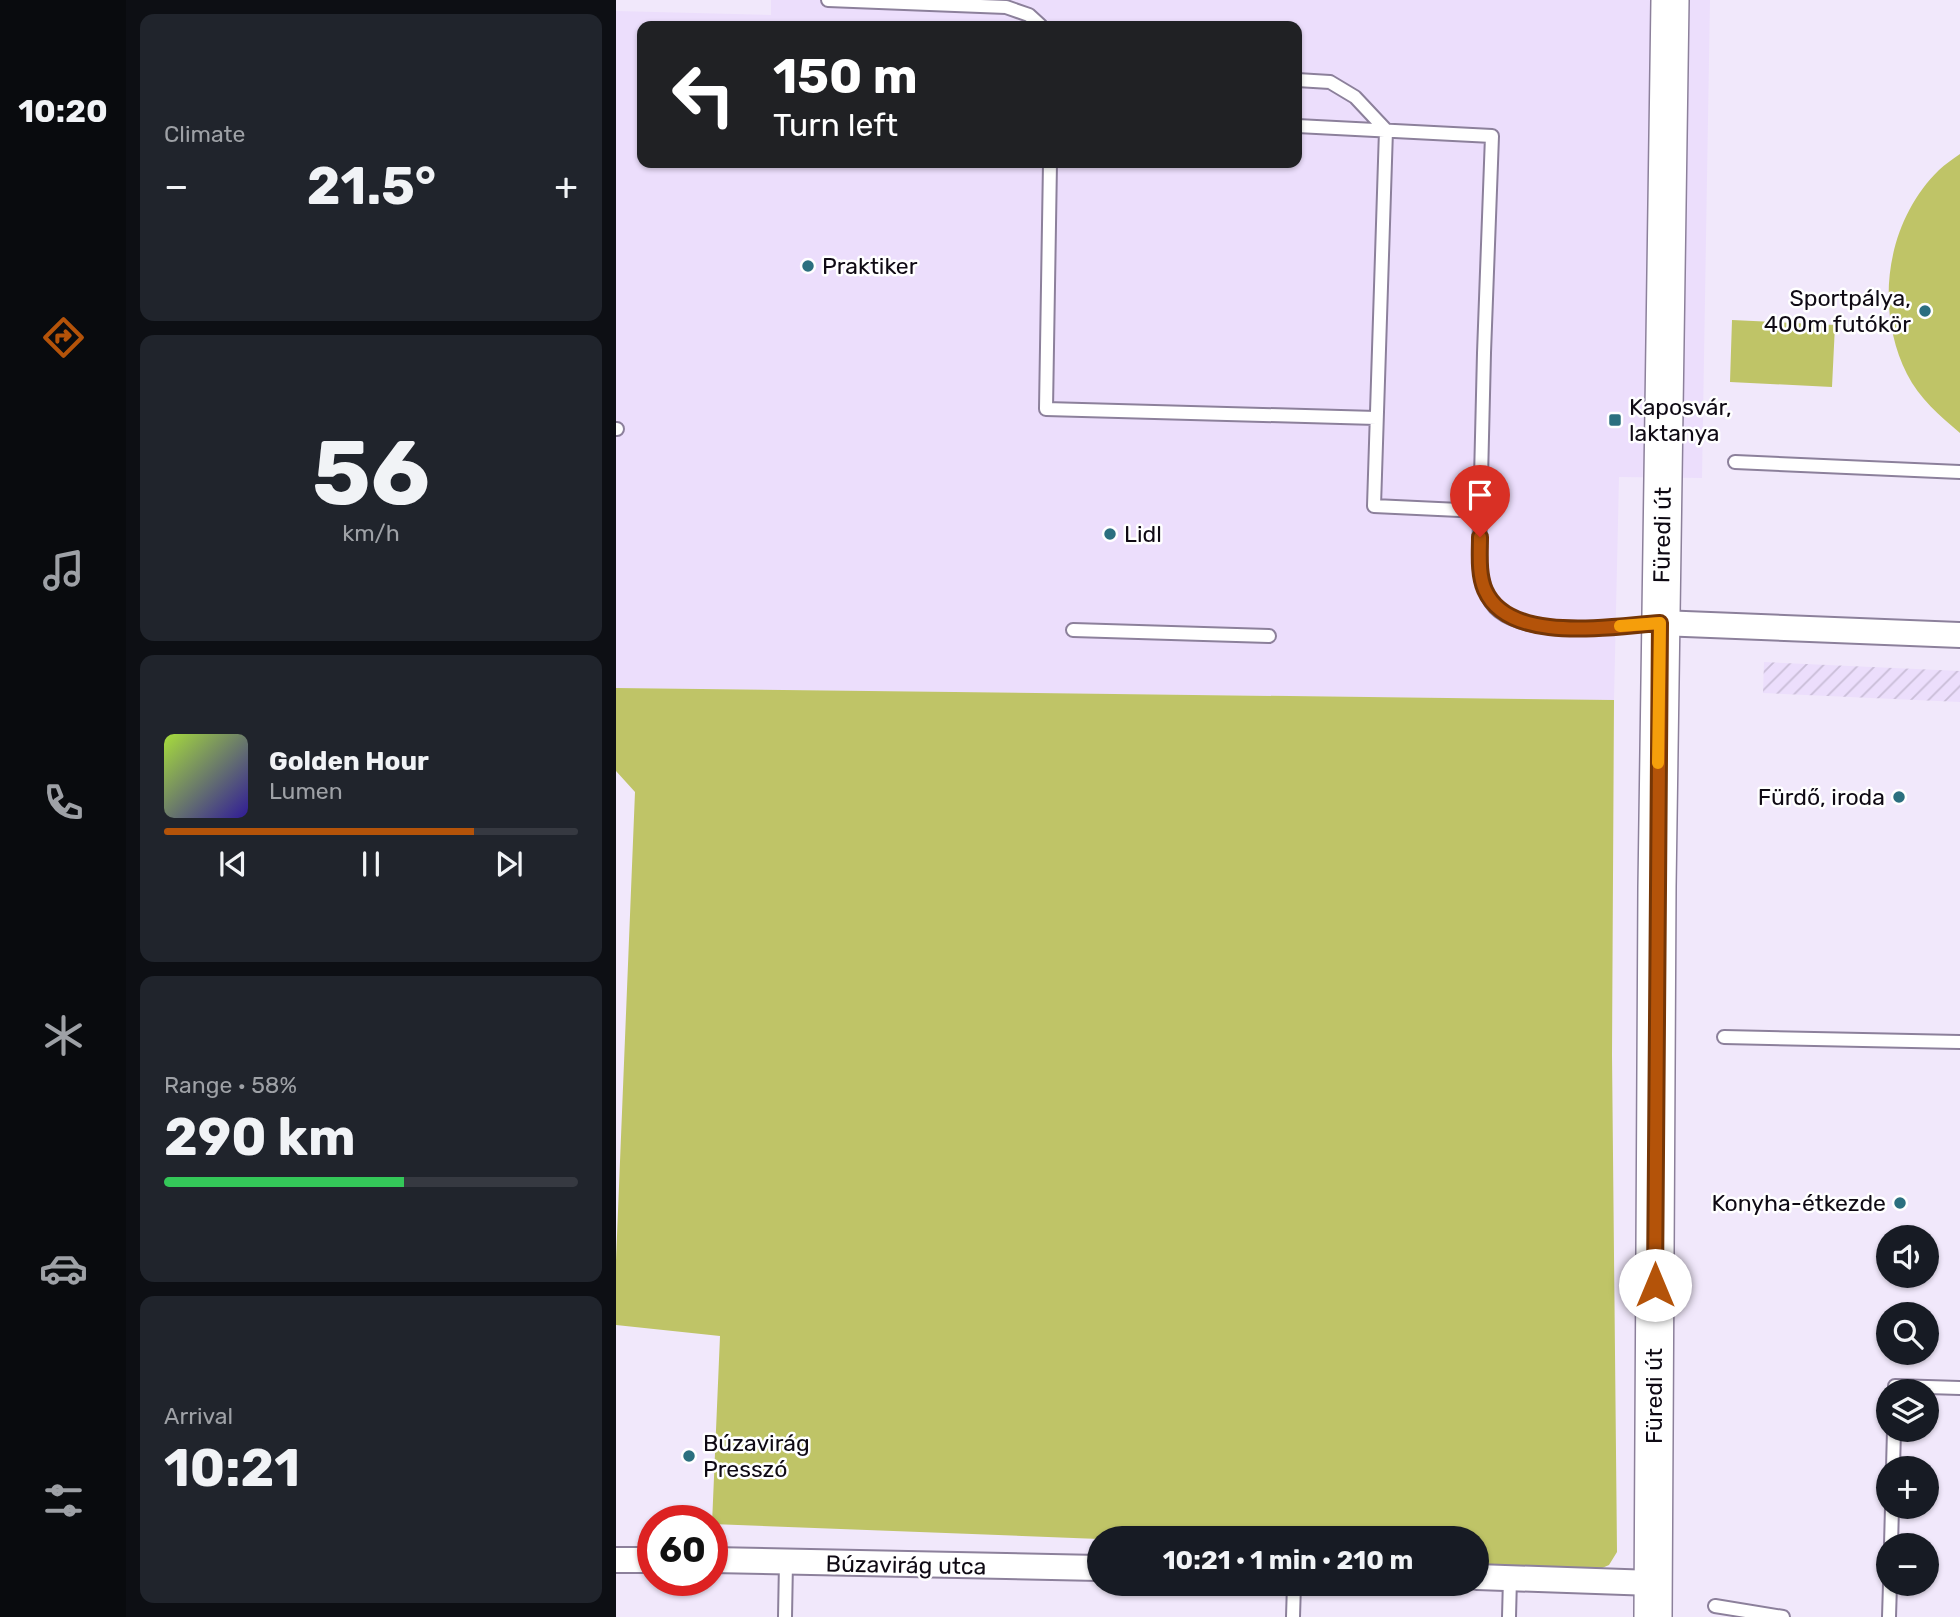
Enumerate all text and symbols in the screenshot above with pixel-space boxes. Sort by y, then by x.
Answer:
text: 150 m [773,47,918,105]
icon: left [658,49,749,140]
text: 10:20 [18,92,108,130]
text: Turn left [773,106,898,144]
text: Climate [164,120,245,148]
text: 21.5° [307,155,436,217]
text: − [164,163,189,209]
text: + [554,163,578,209]
place label: Praktiker [822,252,918,280]
marker: Praktiker [800,258,816,274]
place label: Sportpálya, 400m futókör [1764,284,1911,338]
marker: Sportpálya, 400m futókör [1917,303,1933,319]
icon: directions [39,313,88,362]
place label: Kaposvár, laktanya [1629,393,1732,447]
marker: Kaposvár, laktanya [1607,412,1623,428]
text: 56 [312,419,430,527]
pin [1450,465,1510,537]
icon: arrive [1461,476,1499,514]
street label: Füredi út [1647,487,1677,583]
text: km/h [342,519,400,547]
place label: Lidl [1124,520,1162,548]
marker: Lidl [1102,526,1118,542]
icon: music [39,546,88,595]
text: Golden Hour [269,746,429,777]
text: Lumen [269,777,343,805]
icon: phone [39,778,88,827]
place label: Fürdő, iroda [1758,783,1885,811]
marker: Fürdő, iroda [1891,789,1907,805]
icon: previous [214,845,252,883]
icon: pause [352,845,390,883]
icon: next [490,845,528,883]
icon: climate [39,1011,88,1060]
text: Range · 58% [164,1071,297,1099]
text: 290 km [164,1106,356,1168]
place label: Konyha-étkezde [1711,1189,1886,1217]
marker: Konyha-étkezde [1892,1195,1908,1211]
map controls [1876,1225,1939,1596]
button: sound [1876,1225,1939,1288]
icon: car [39,1244,88,1293]
position arrow [1618,1248,1692,1322]
button: search [1876,1302,1939,1365]
street label: Füredi út [1640,1348,1668,1444]
button: layers [1876,1379,1939,1442]
text: Arrival [164,1402,233,1430]
place label: Búzavirág Presszó [703,1429,810,1483]
text: 10:21 [164,1437,300,1499]
marker: Búzavirág Presszó [681,1448,697,1464]
button: + [1876,1456,1939,1519]
icon: filters [39,1476,88,1525]
speed limit sign: 60 [637,1505,728,1596]
button: − [1876,1533,1939,1596]
text: 10:21 · 1 min · 210 m [1163,1545,1413,1576]
street label: Búzavirág utca [825,1550,987,1580]

